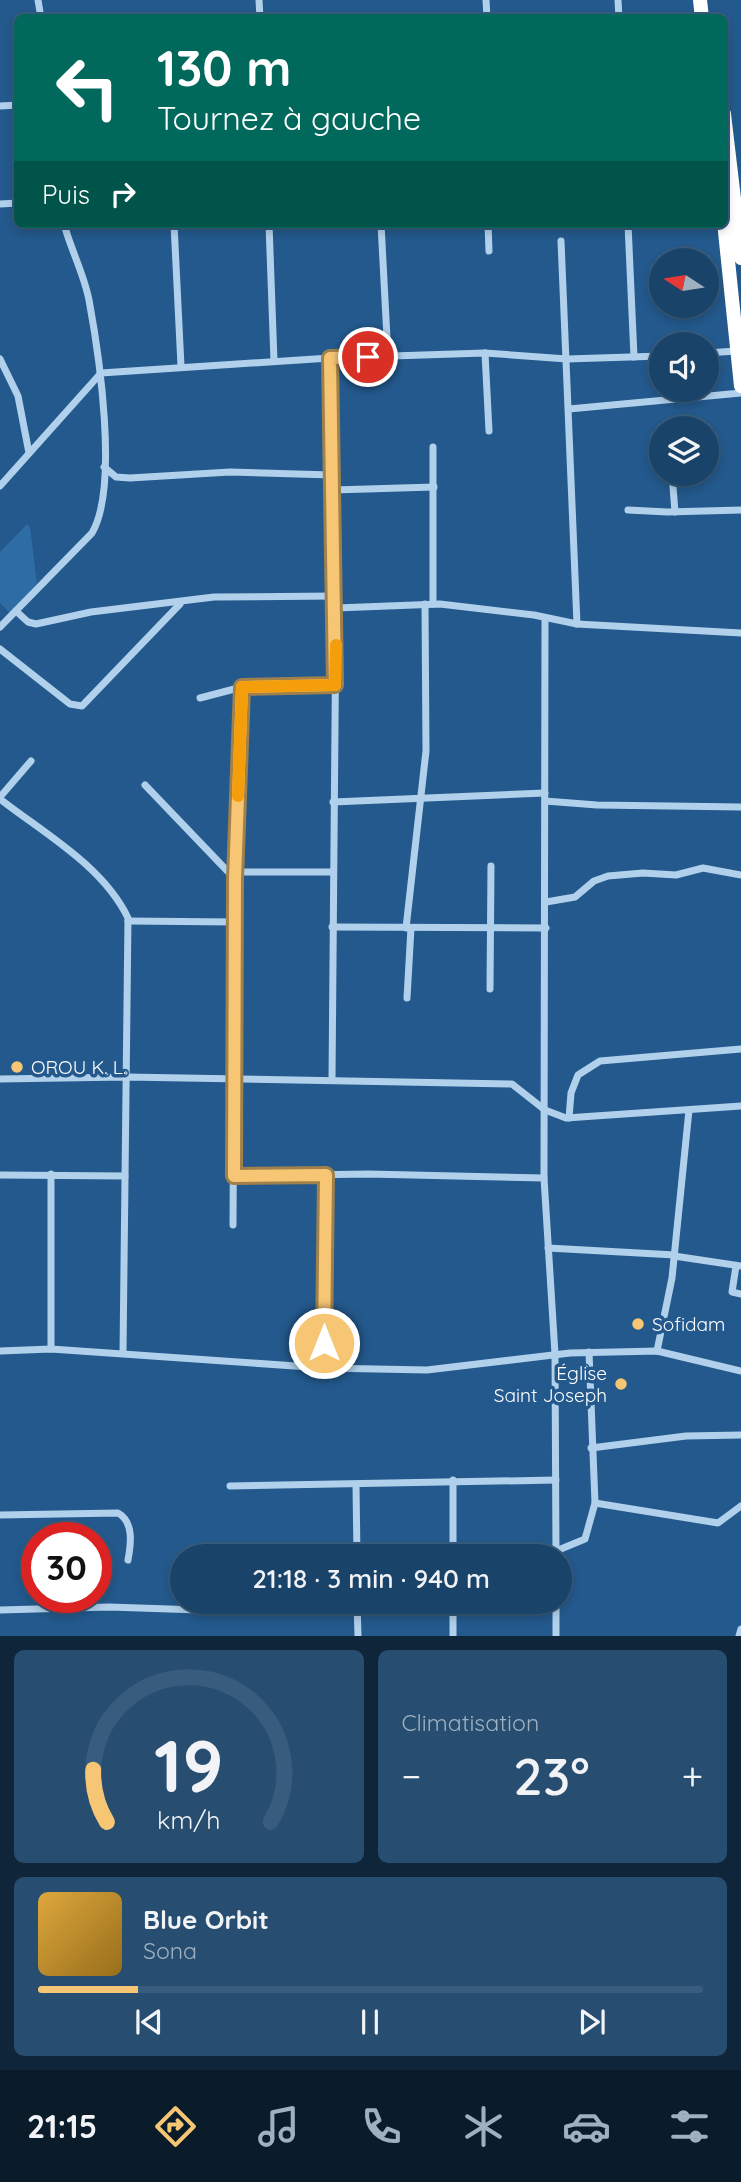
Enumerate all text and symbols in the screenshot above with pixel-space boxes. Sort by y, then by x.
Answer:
text: 130 m [157,37,291,98]
icon: left [42,42,133,133]
text: Tournez à gauche [157,98,421,138]
icon: right [104,175,142,213]
text: Puis [42,178,90,211]
north arrow [649,248,719,318]
map controls [649,248,719,486]
pin [338,327,398,387]
button: sound [649,332,719,402]
icon: arrive [349,338,387,376]
button: layers [649,416,719,486]
place label: OROU K. L. [31,1055,126,1079]
marker: OROU K. L. [9,1059,25,1075]
position arrow [287,1306,361,1380]
place label: Sofidam [652,1312,725,1336]
marker: Sofidam [630,1316,646,1332]
place label: Église Saint Joseph [494,1361,607,1407]
marker: Église Saint Joseph [613,1376,629,1392]
speed limit sign: 30 [21,1522,112,1613]
text: 21:18 · 3 min · 940 m [252,1562,490,1595]
text: Climatisation [402,1708,539,1737]
text: 19 [154,1720,224,1811]
text: 23° [513,1743,590,1808]
text: − [402,1752,421,1800]
text: + [682,1752,703,1800]
text: km/h [157,1804,220,1835]
text: Blue Orbit [143,1903,269,1936]
text: Sona [143,1936,197,1965]
icon: previous [130,2003,168,2041]
icon: pause [351,2003,389,2041]
icon: next [573,2003,611,2041]
icon: directions [151,2102,200,2151]
icon: music [254,2102,303,2151]
icon: phone [357,2102,406,2151]
icon: climate [459,2102,508,2151]
icon: car [562,2102,611,2151]
icon: filters [665,2102,714,2151]
text: 21:15 [27,2106,97,2146]

